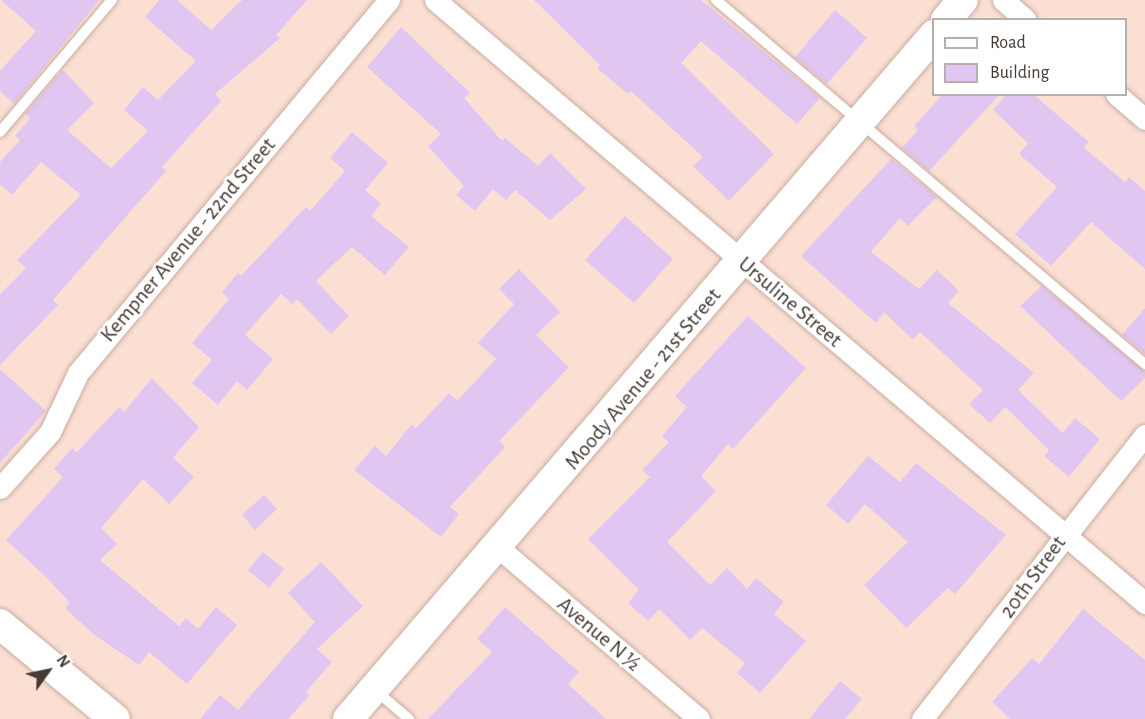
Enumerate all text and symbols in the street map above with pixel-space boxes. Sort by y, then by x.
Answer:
legend [932,18,1127,96]
text: Road [990,34,1026,52]
text: Building [990,64,1049,82]
street label: Kempner Avenue - 22nd Street [95,132,281,348]
street label: Ursuline Street [733,251,847,353]
street label: Moody Avenue - 21st Street [559,283,727,475]
street label: 20th Street [994,531,1072,623]
street label: Avenue N ½ [552,591,646,677]
north arrow [18,641,78,701]
text: N [53,652,73,670]

